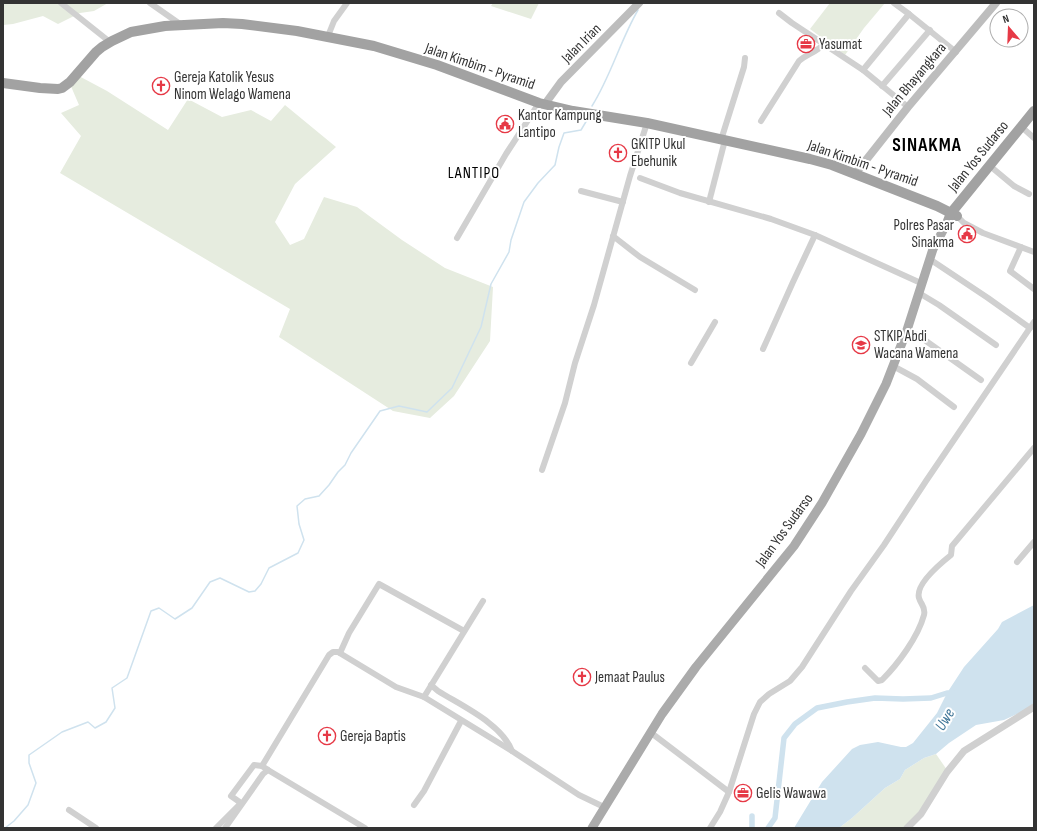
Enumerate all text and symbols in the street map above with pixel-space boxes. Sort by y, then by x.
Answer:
north arrow [989,8,1029,48]
text: N [1001,12,1011,26]
street label: Jalan Irian [557,19,605,68]
office icon: Yasumat [796,34,816,54]
place label: Yasumat [819,35,862,54]
street label: Jalan Kimbim - Pyramid [421,38,537,94]
street label: Jalan Bhayangkara [878,39,951,121]
place label: Gereja Katolik Yesus Ninom Welago Wamena [174,68,291,104]
church icon: Gereja Katolik Yesus Ninom Welago Wamena [151,76,171,96]
place label: Kantor Kampung Lantipo [518,106,601,142]
public building icon: Kantor Kampung Lantipo [495,114,515,134]
street label: Jalan Yos Sudarso [943,117,1013,197]
district label: SINAKMA [892,134,962,157]
place label: GKITP Ukul Ebehunik [631,135,685,171]
street label: Jalan Kimbim - Pyramid [804,135,920,191]
church icon: GKITP Ukul Ebehunik [608,143,628,163]
district label: LANTIPO [448,164,500,183]
place label: Polres Pasar Sinakma [893,216,955,252]
public building icon: Polres Pasar Sinakma [957,224,977,244]
place label: STKIP Abdi Wacana Wamena [874,327,959,363]
school or university icon: STKIP Abdi Wacana Wamena [851,335,871,355]
street label: Jalan Yos Sudarso [751,490,817,572]
church icon: Jemaat Paulus [572,667,592,687]
place label: Jemaat Paulus [594,668,665,687]
water label: Uwe [931,705,959,734]
church icon: Gereja Baptis [317,726,337,746]
place label: Gereja Baptis [340,727,406,746]
office icon: Gelis Wawawa [733,783,753,803]
place label: Gelis Wawawa [756,784,826,803]

